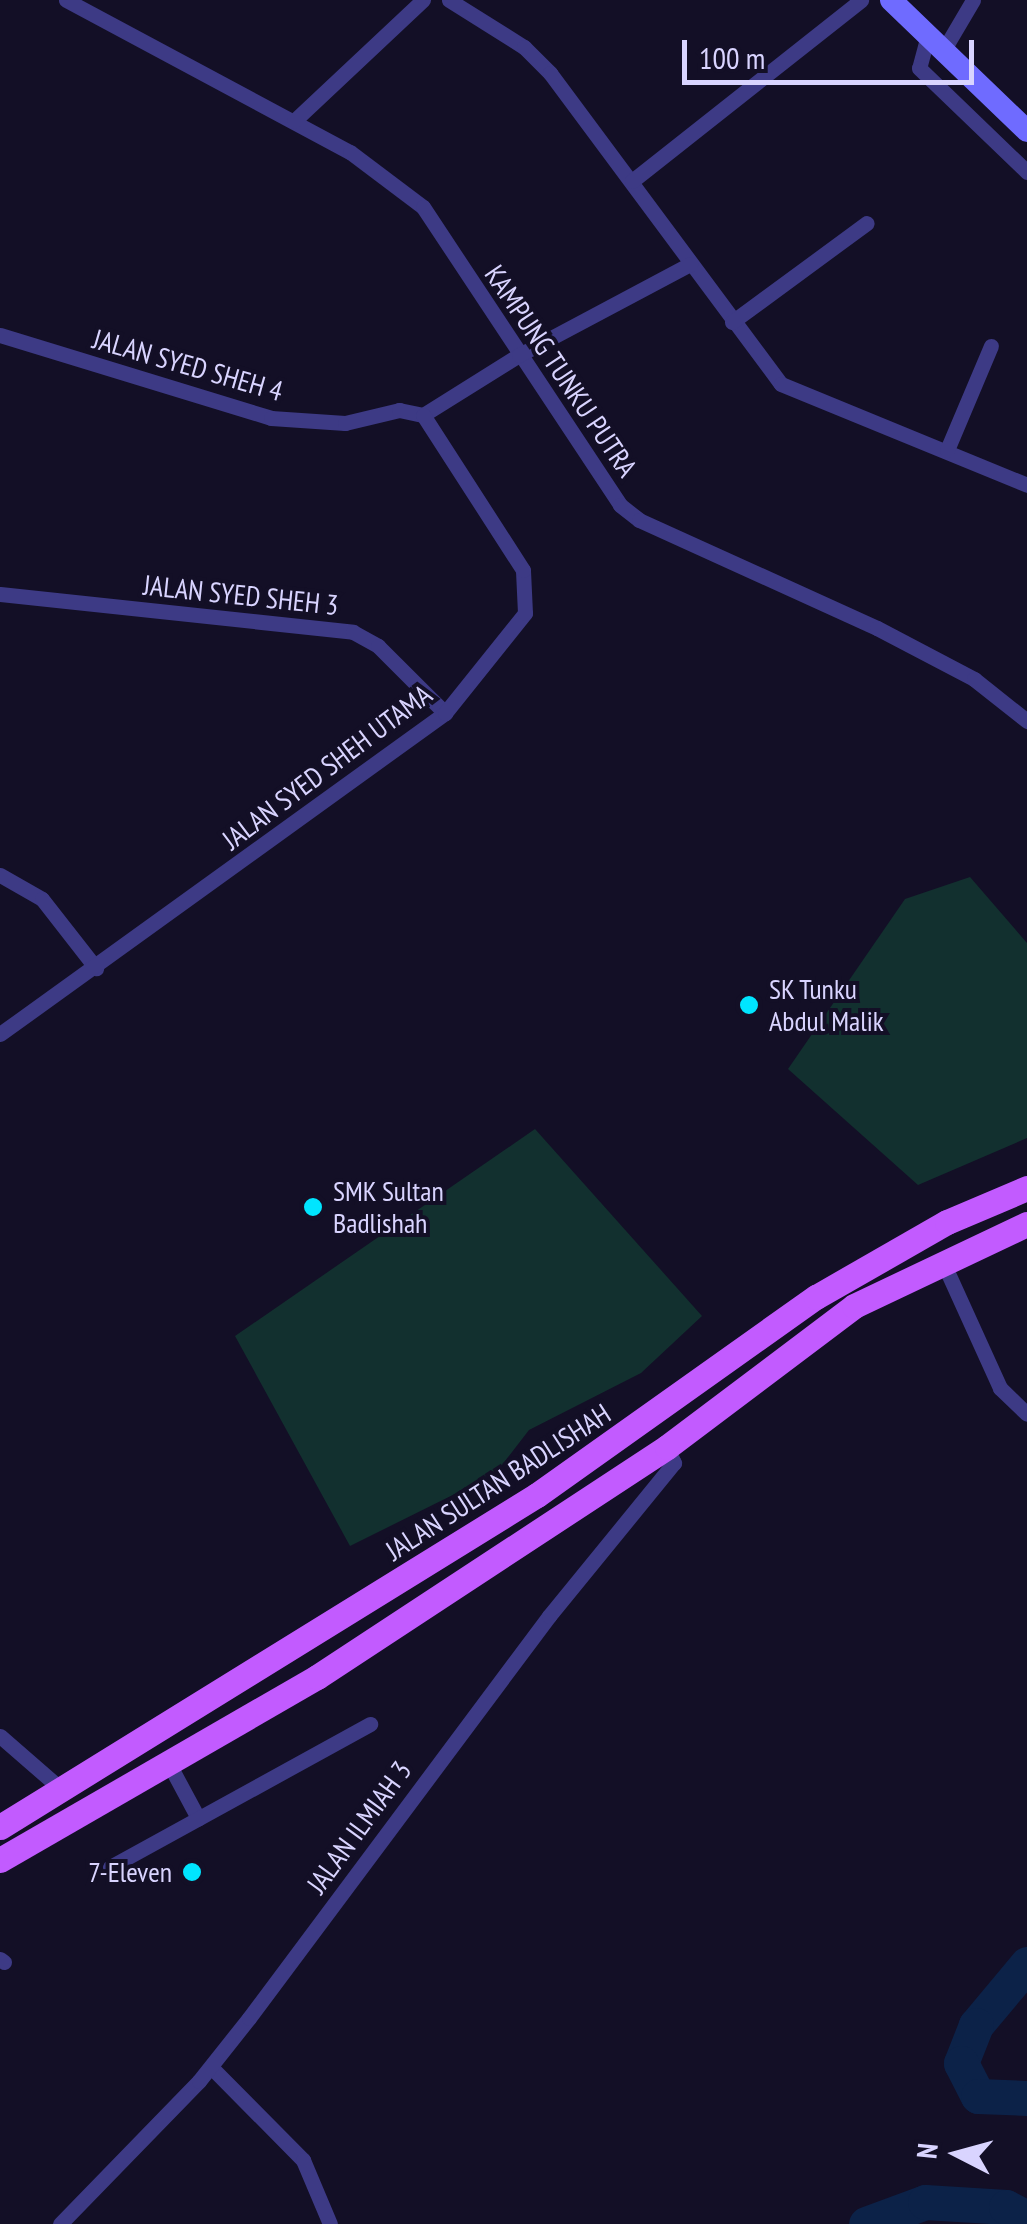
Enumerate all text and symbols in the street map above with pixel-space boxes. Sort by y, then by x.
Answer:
scale bar [687,20,980,82]
text: 100 m [699,38,765,77]
street label: KAMPUNG TUNKU PUTRA [478,259,644,483]
street label: JALAN SYED SHEH 4 [89,322,287,408]
street label: JALAN SYED SHEH 3 [142,568,340,622]
street label: JALAN SYED SHEH UTAMA [216,677,438,857]
place label: SK Tunku Abdul Malik [769,972,884,1038]
marker: SK Tunku Abdul Malik [738,994,760,1016]
place label: SMK Sultan Badlishah [333,1174,444,1240]
marker: SMK Sultan Badlishah [302,1196,324,1218]
street label: JALAN SULTAN BADLISHAH [379,1397,617,1567]
street label: JALAN ILMIAH 3 [300,1754,418,1900]
place label: 7-Eleven [88,1855,172,1889]
marker: 7-Eleven [181,1861,203,1883]
north arrow [907,2104,1007,2204]
text: N [907,2141,946,2160]

